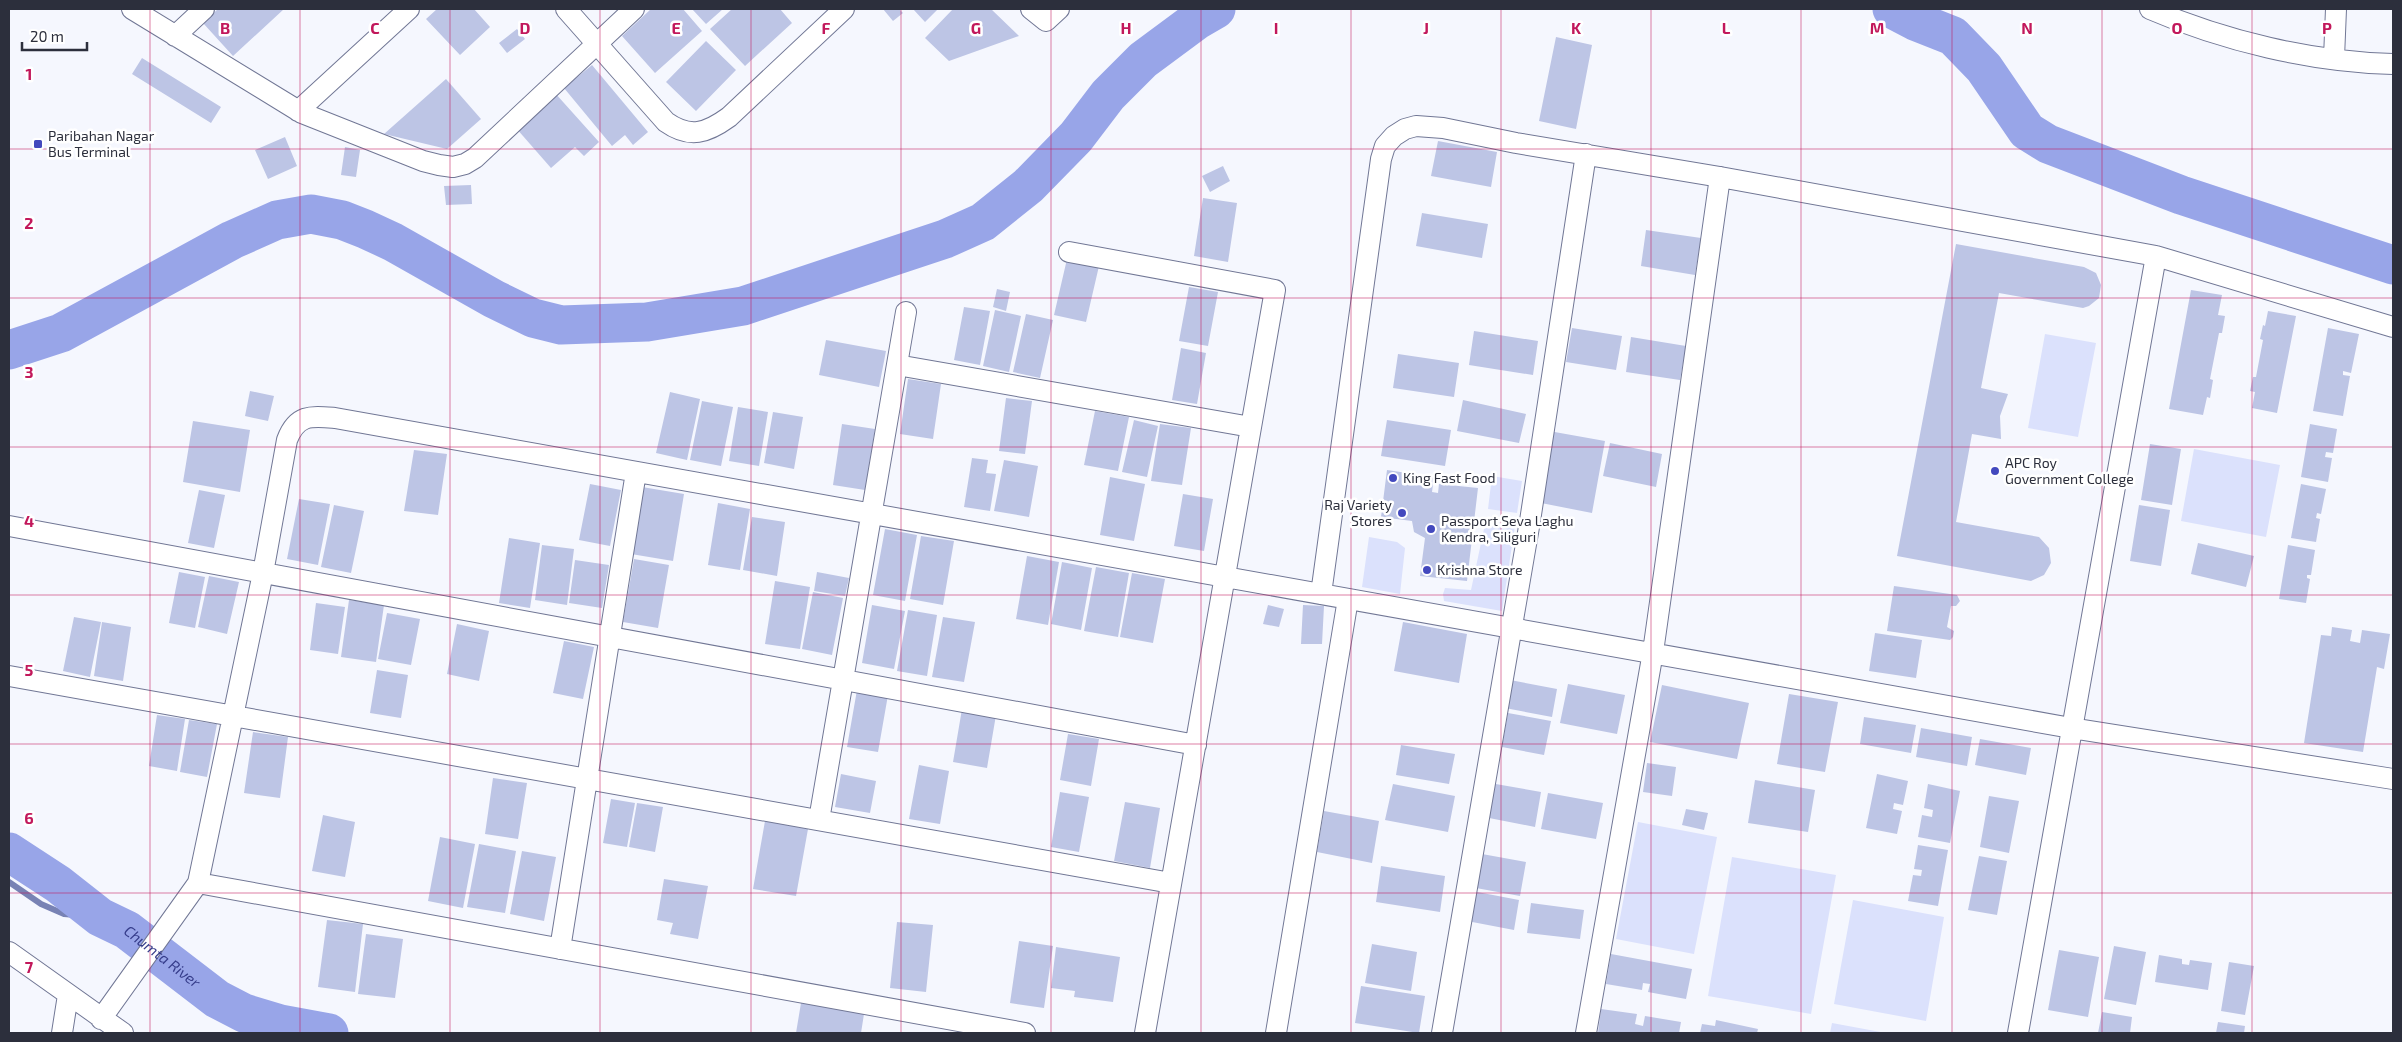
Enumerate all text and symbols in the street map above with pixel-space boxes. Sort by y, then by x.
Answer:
text: B [220,18,230,37]
text: C [370,18,380,37]
text: D [520,18,531,37]
text: E [671,18,681,37]
text: F [822,18,831,37]
text: G [971,18,981,37]
text: H [1120,18,1132,37]
text: I [1274,18,1278,37]
text: J [1423,18,1429,37]
text: K [1571,18,1582,37]
text: L [1722,18,1731,37]
text: M [1870,18,1884,37]
text: N [2021,18,2033,37]
text: O [2171,18,2183,37]
text: P [2322,18,2332,37]
scale bar [22,20,88,52]
text: 20 m [30,27,64,45]
text: 1 [26,64,32,83]
place label: Paribahan Nagar Bus Terminal [48,127,155,160]
marker: Paribahan Nagar Bus Terminal [32,138,44,150]
text: 2 [24,213,34,232]
text: 3 [24,362,34,381]
place label: APC Roy Government College [2005,454,2134,487]
marker: APC Roy Government College [1989,465,2001,477]
place label: King Fast Food [1403,469,1496,486]
marker: King Fast Food [1387,472,1399,484]
place label: Raj Variety Stores [1324,496,1393,529]
marker: Raj Variety Stores [1396,507,1408,519]
text: 4 [24,511,34,530]
place label: Passport Seva Laghu Kendra, Siliguri [1441,512,1574,545]
marker: Passport Seva Laghu Kendra, Siliguri [1425,523,1437,535]
place label: Krishna Store [1437,561,1523,578]
marker: Krishna Store [1421,564,1433,576]
text: 5 [25,660,34,679]
text: 6 [24,808,34,827]
water label: Chumta River [121,921,205,992]
text: 7 [25,957,34,976]

